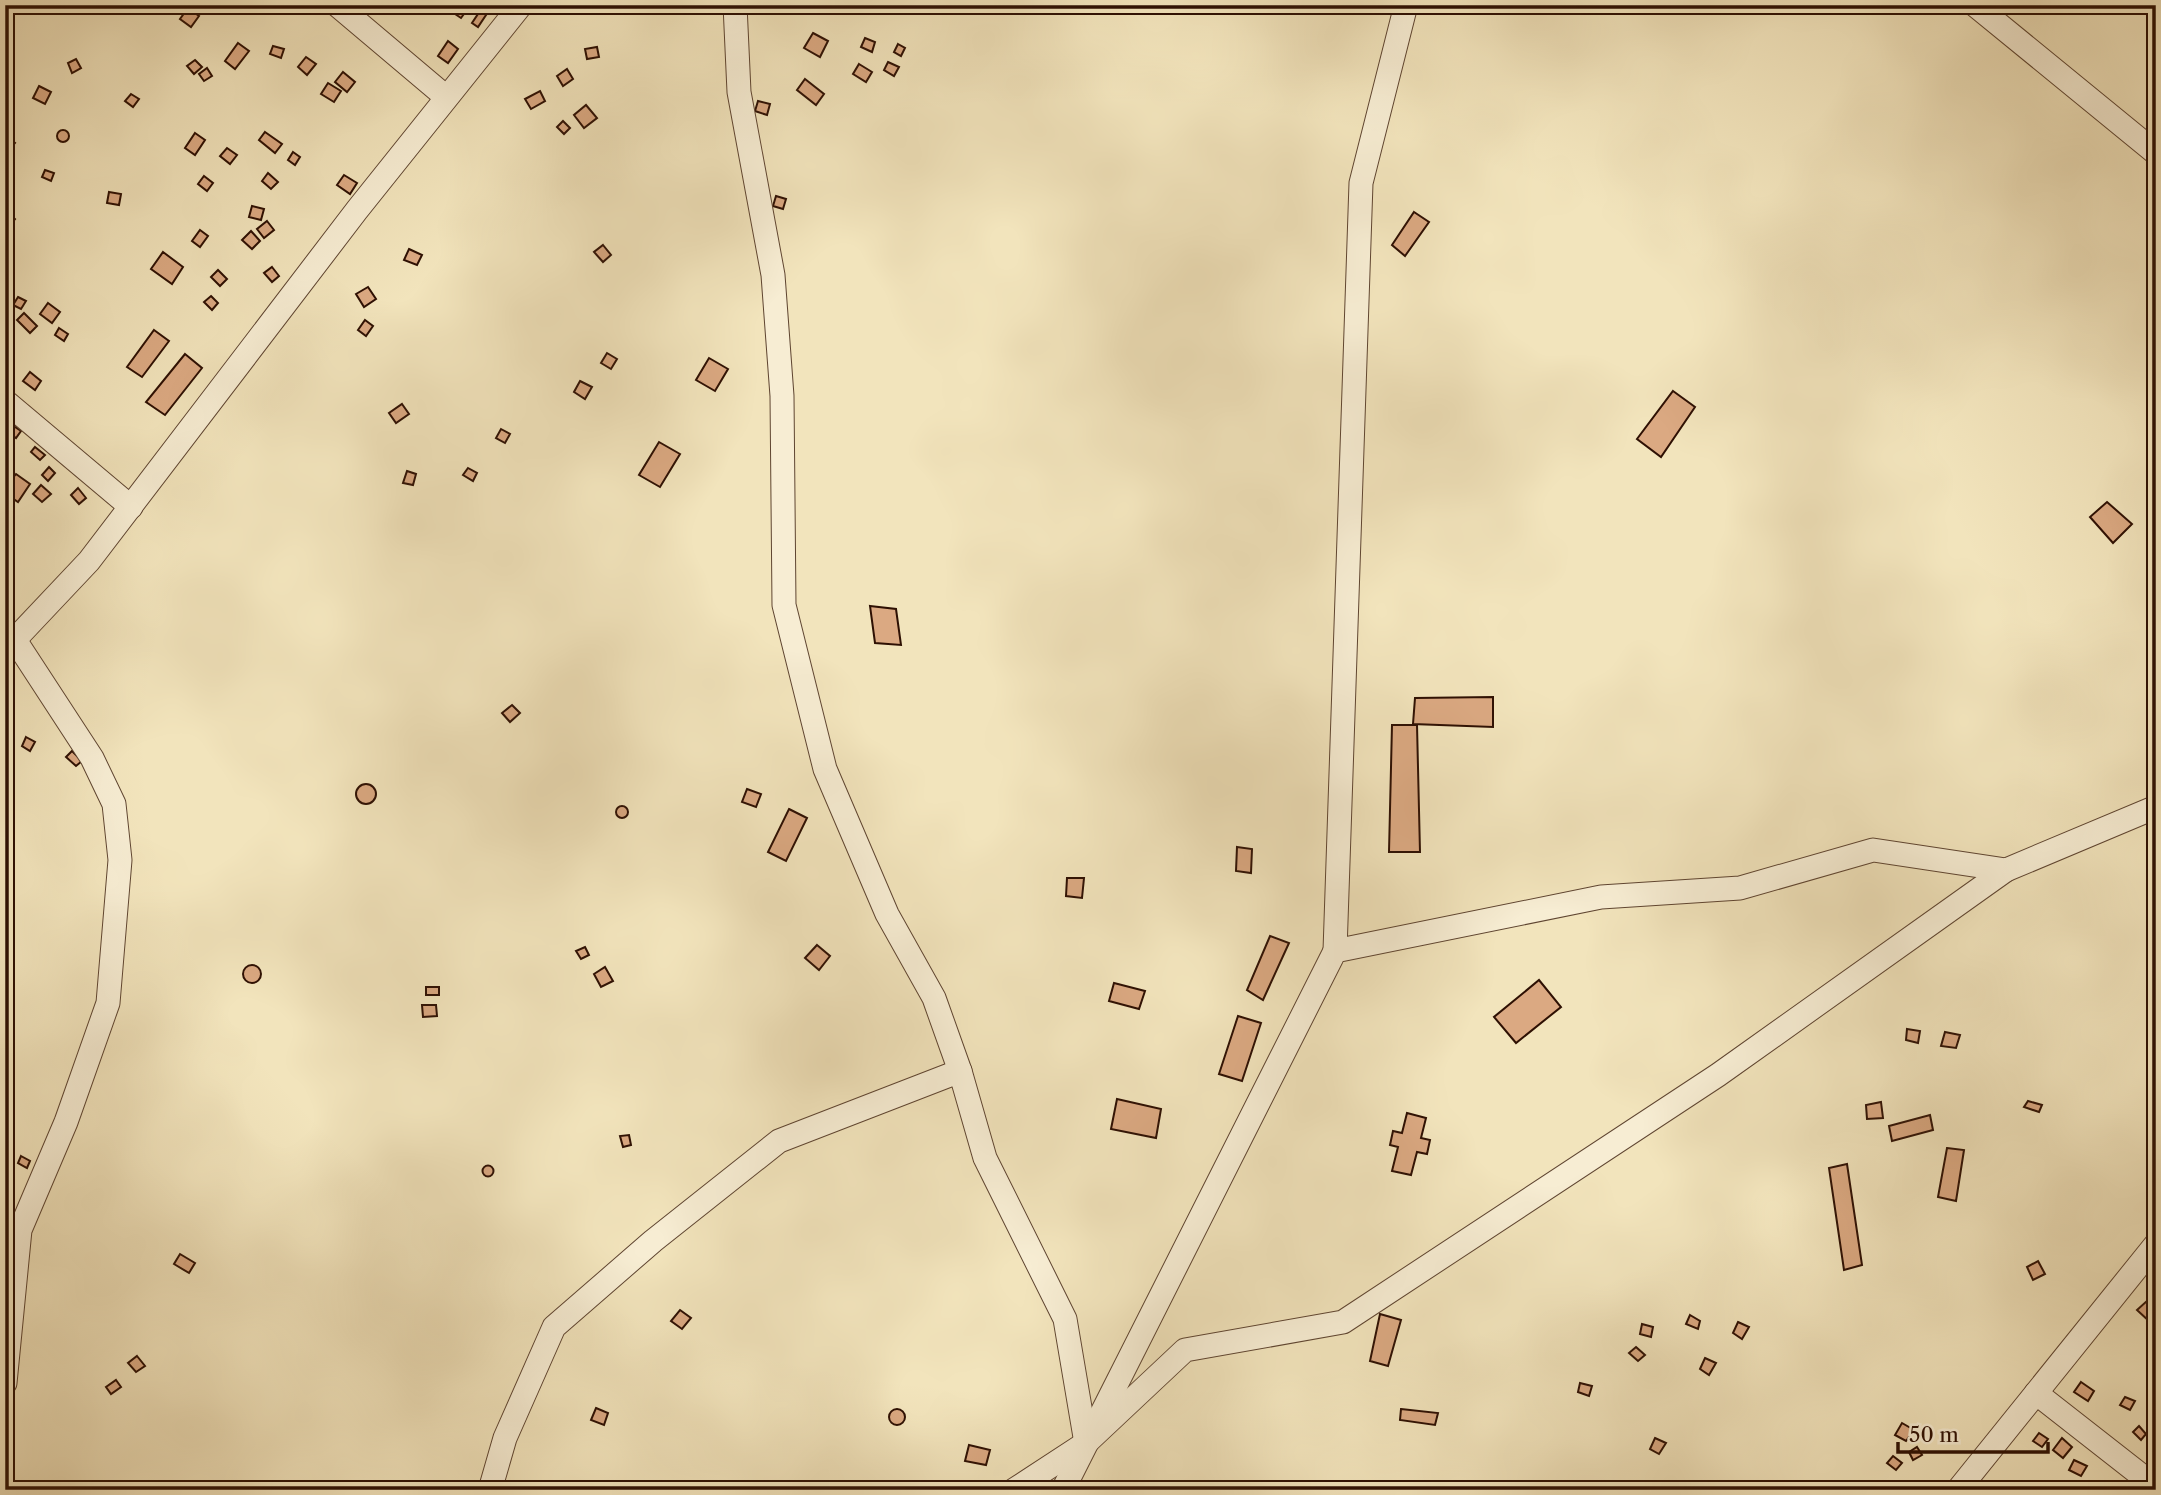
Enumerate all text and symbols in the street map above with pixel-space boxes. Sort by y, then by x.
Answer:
scale bar [1898,1411,2049,1455]
text: 50 m [1909,1422,1959,1447]

